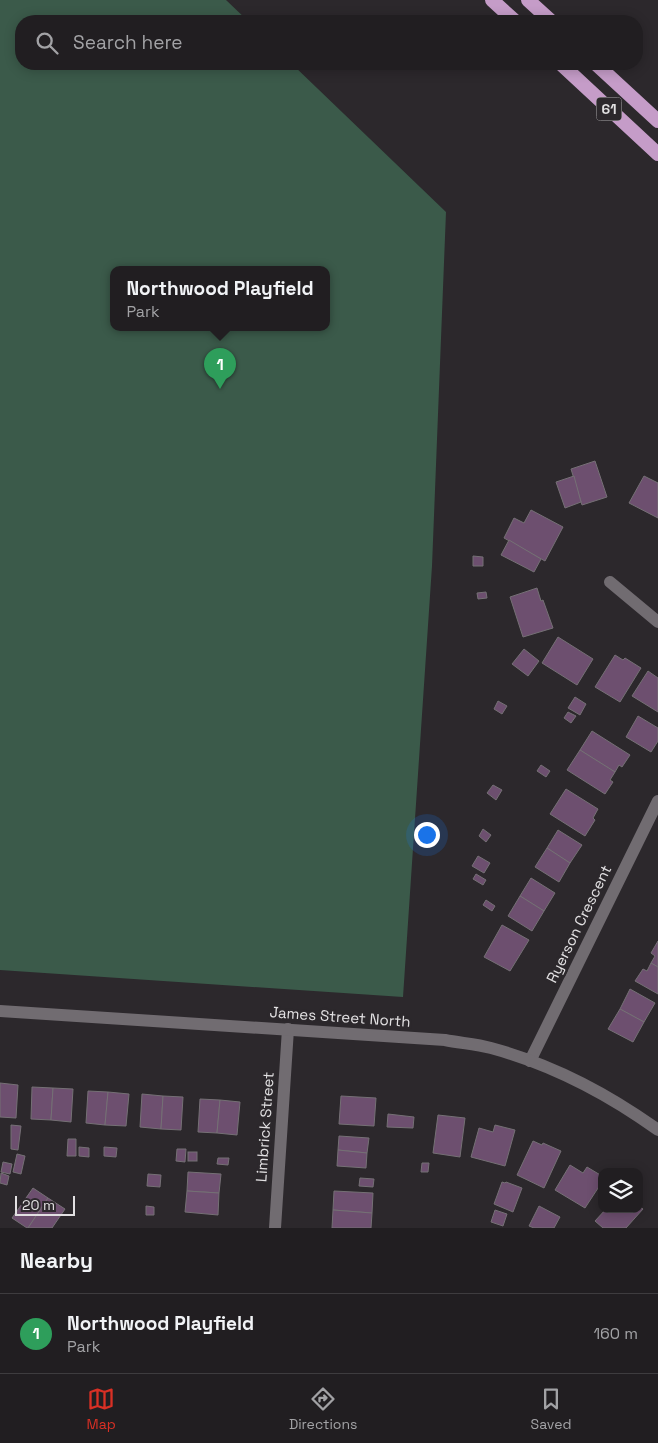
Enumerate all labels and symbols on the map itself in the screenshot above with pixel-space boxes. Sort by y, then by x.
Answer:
road number: 61 [596,98,622,120]
pin: 1 [204,348,236,389]
your location [414,822,440,848]
street label: Ryerson Crescent [542,862,615,986]
street label: James Street North [269,1002,411,1031]
street label: Limbrick Street [251,1071,278,1183]
scale bar [15,1193,75,1216]

